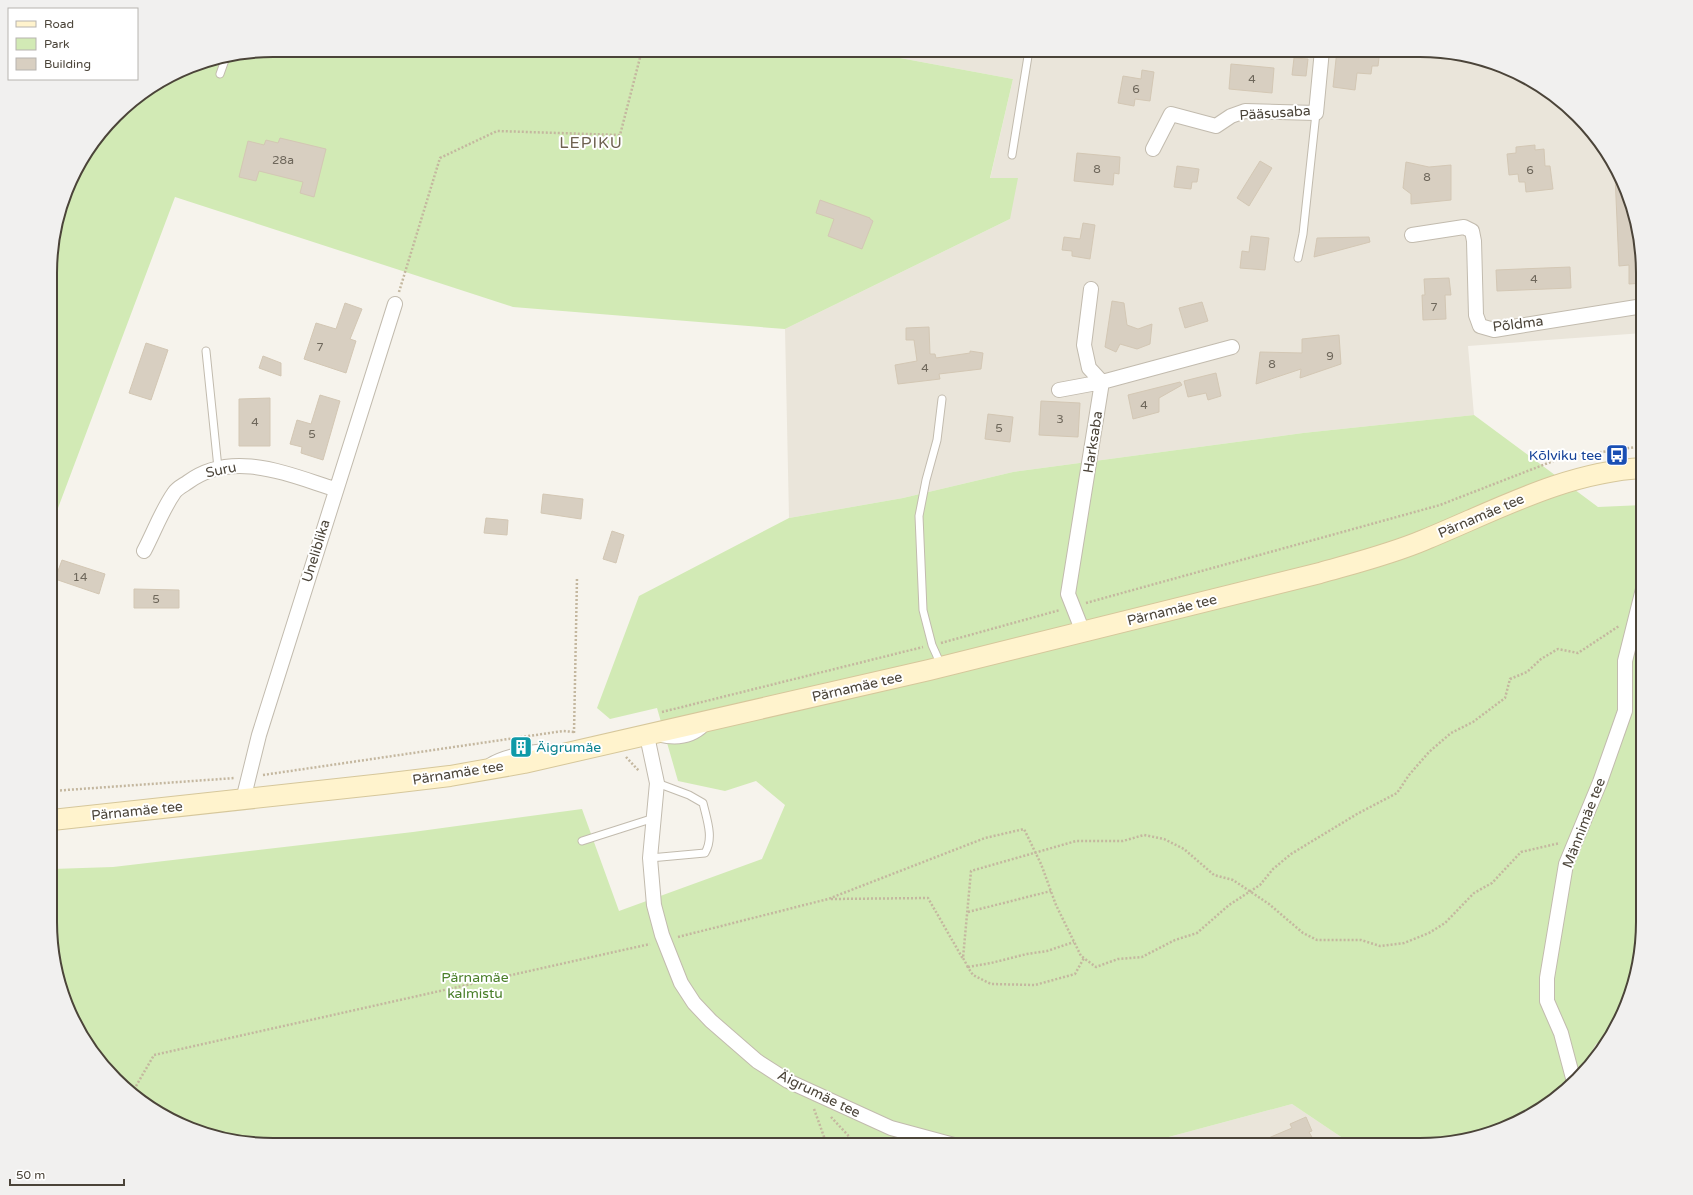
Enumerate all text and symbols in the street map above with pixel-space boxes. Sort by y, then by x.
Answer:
legend [8,8,138,80]
text: Road [44,17,74,31]
text: Park [44,37,70,51]
text: Building [44,57,91,71]
house number: 4 [1248,72,1256,86]
house number: 6 [1132,82,1140,96]
street label: Pääsusaba [1239,102,1311,124]
district label: LEPIKU [559,133,623,153]
house number: 28a [272,153,294,167]
house number: 8 [1093,162,1101,176]
house number: 6 [1526,163,1534,177]
house number: 8 [1423,170,1431,184]
house number: 4 [1530,272,1538,286]
house number: 7 [1430,300,1438,314]
street label: Põldma [1492,312,1544,336]
house number: 7 [316,340,324,354]
house number: 9 [1326,349,1334,363]
house number: 8 [1268,357,1276,371]
house number: 4 [921,361,929,375]
house number: 4 [1140,398,1148,412]
street label: Harksaba [1080,410,1106,474]
house number: 3 [1056,412,1064,426]
house number: 4 [251,415,259,429]
house number: 5 [995,421,1003,435]
house number: 5 [308,427,316,441]
bus stop icon: Kõlviku tee [1604,442,1630,468]
place label: Kõlviku tee [1529,447,1602,464]
street label: Suru [204,458,238,482]
street label: Pärnamäe tee [1435,490,1527,542]
street label: Uneliblika [298,517,334,585]
house number: 14 [72,570,88,584]
street label: Pärnamäe tee [1125,591,1219,629]
house number: 5 [152,592,160,606]
street label: Pärnamäe tee [810,668,904,706]
building icon: Äigrumäe [508,734,534,760]
place label: Äigrumäe [536,739,601,756]
street label: Pärnamäe tee [411,757,505,789]
street label: Männimäe tee [1559,775,1609,871]
street label: Pärnamäe tee [90,798,184,824]
park label: Pärnamäe kalmistu [441,969,509,1002]
street label: Äigrumäe tee [775,1067,863,1121]
scale bar [10,1161,124,1187]
text: 50 m [16,1168,45,1182]

